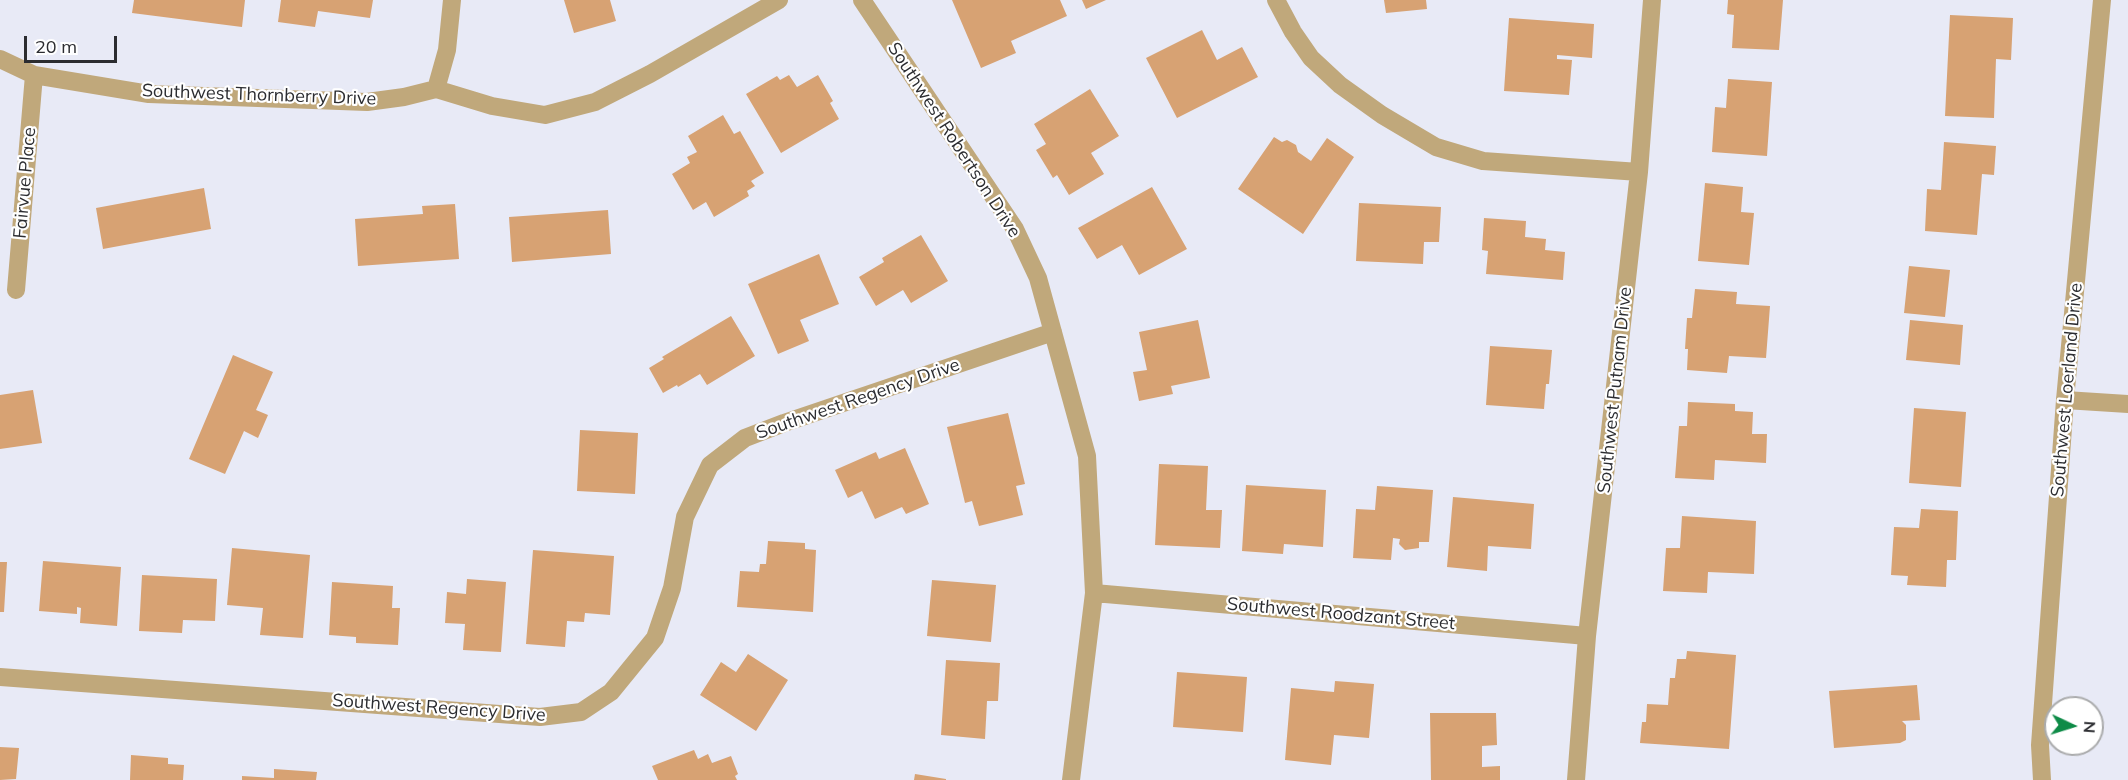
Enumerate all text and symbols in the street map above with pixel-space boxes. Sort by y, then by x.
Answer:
scale bar [27,24,120,62]
text: 20 m [35,35,77,58]
street label: Southwest Robertson Drive [883,38,1025,242]
street label: Southwest Thornberry Drive [141,80,377,110]
street label: Fairvue Place [9,126,41,240]
street label: Southwest Loerland Drive [2047,282,2087,498]
street label: Southwest Putnam Drive [1593,286,1637,494]
street label: Southwest Regency Drive [753,354,963,444]
street label: Southwest Roodzant Street [1226,593,1456,635]
street label: Southwest Regency Drive [332,690,546,726]
north arrow [2044,696,2104,756]
text: N [2080,720,2100,734]

